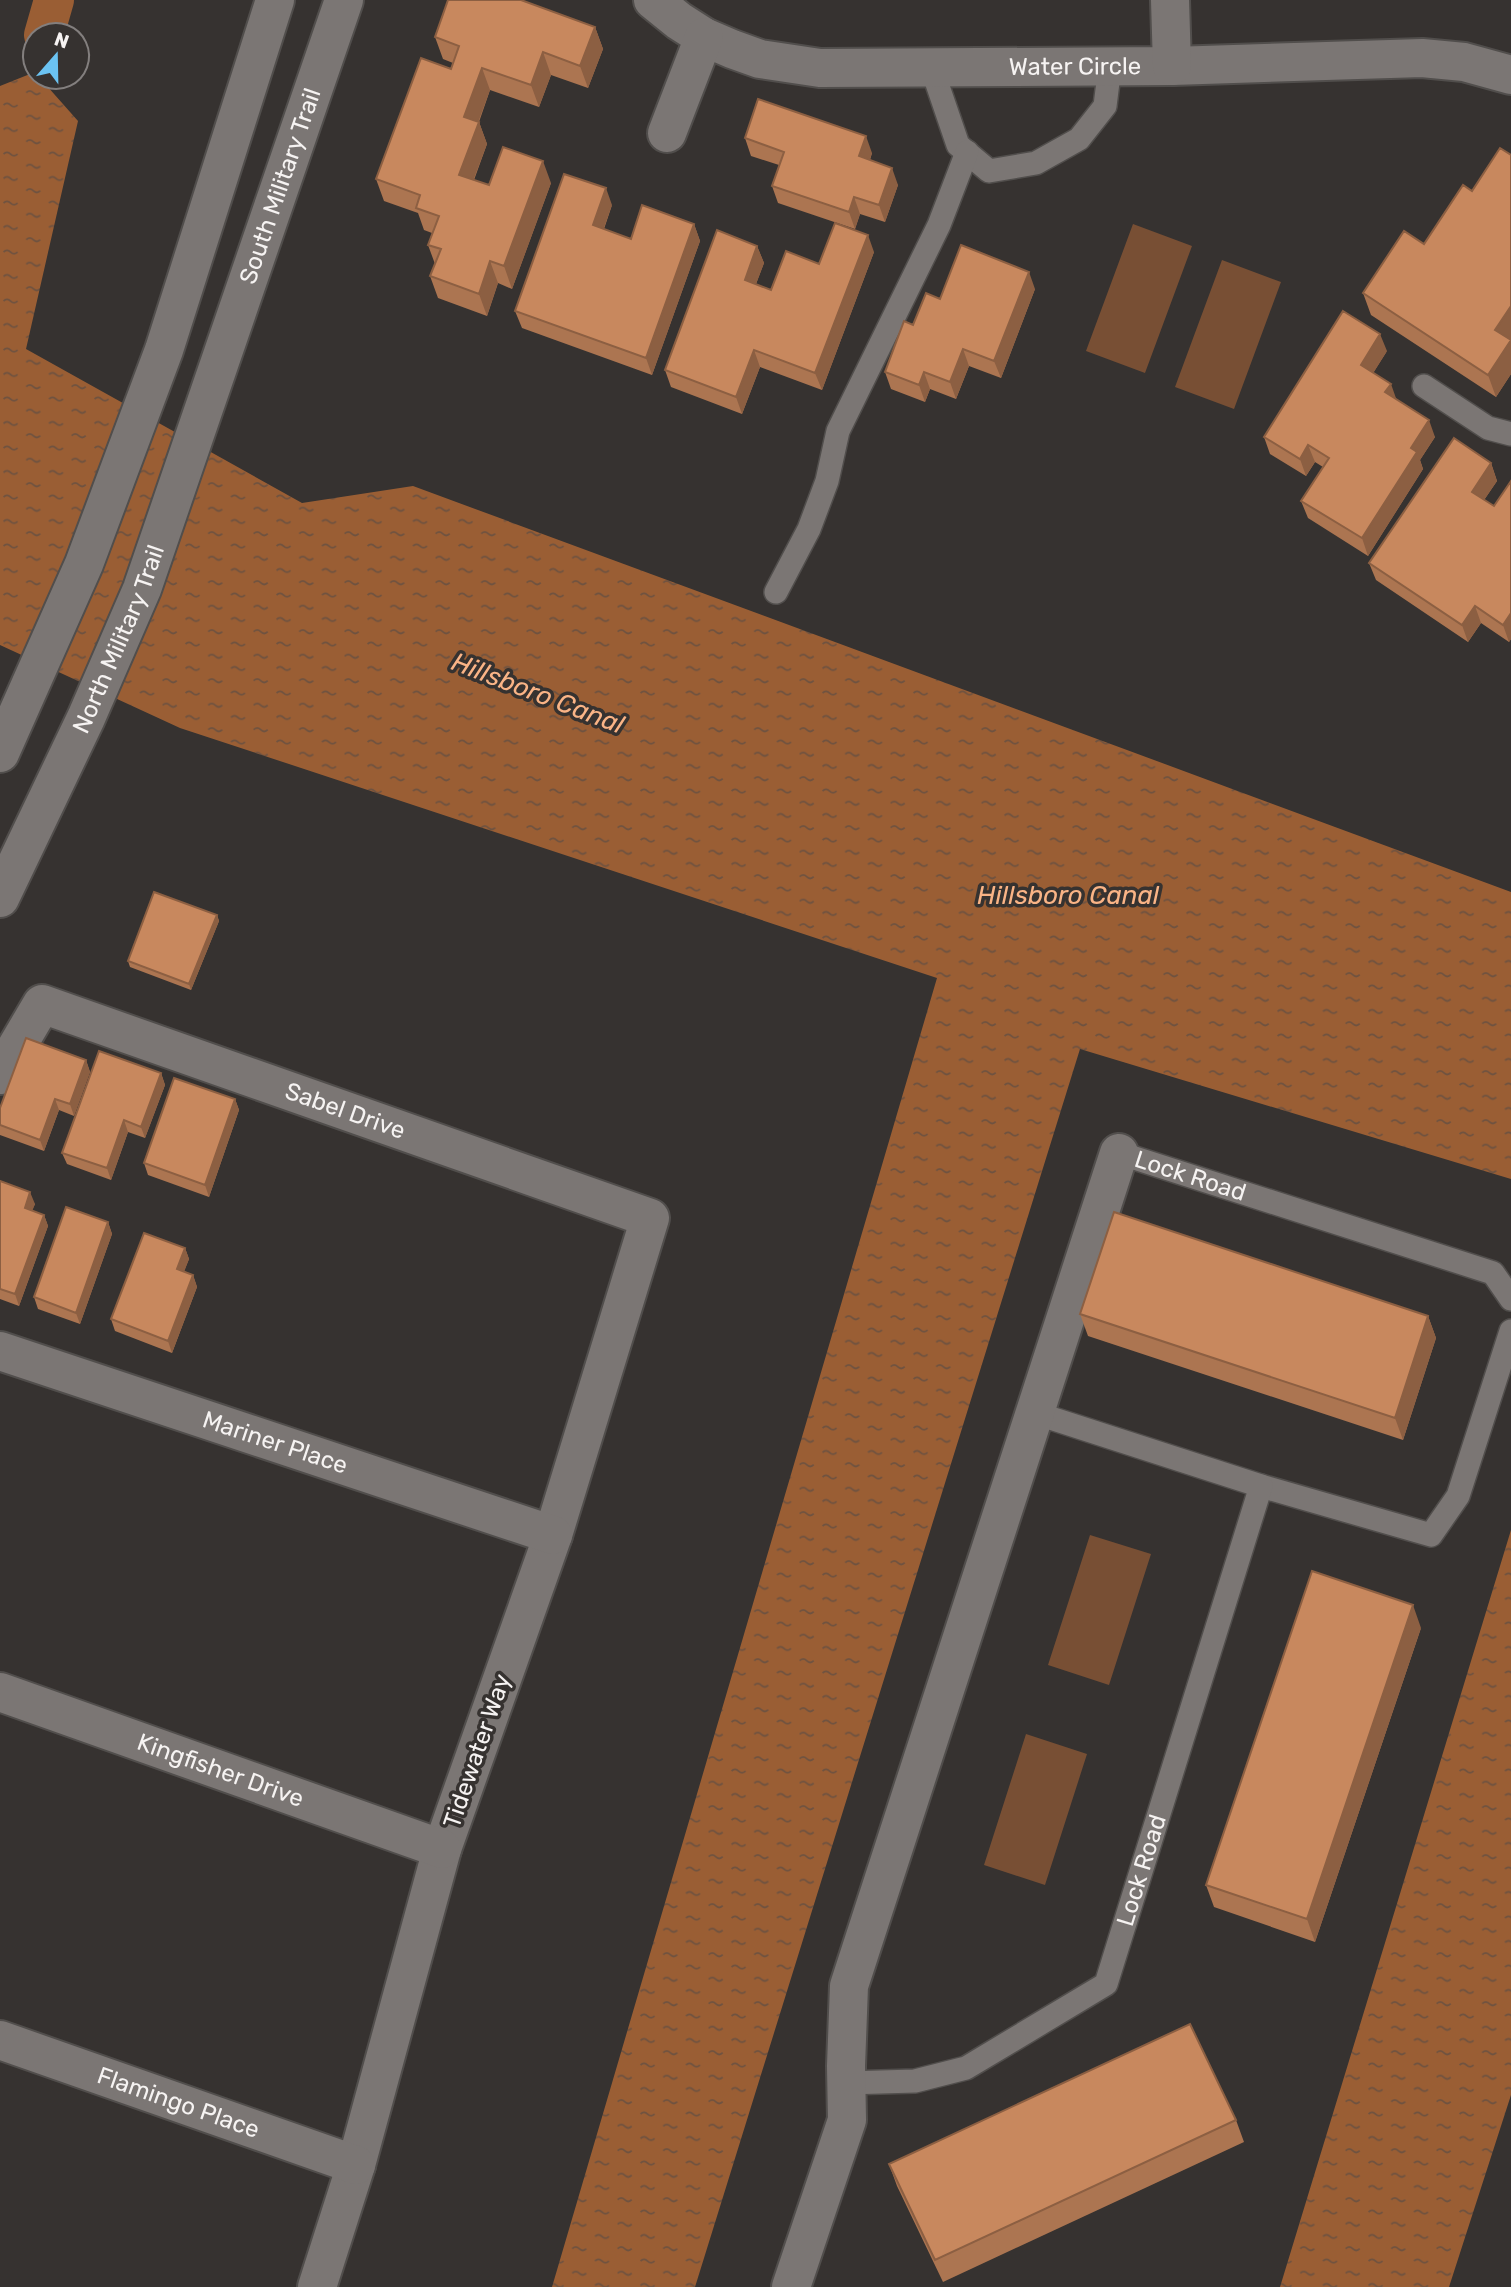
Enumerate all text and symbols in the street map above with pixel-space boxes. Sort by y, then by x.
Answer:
north arrow [21,21,91,91]
text: N [51,27,72,54]
street label: Water Circle [1009,52,1141,81]
street label: South Military Trail [234,85,327,288]
street label: North Military Trail [67,541,170,738]
water label: Hillsboro Canal [447,646,629,741]
water label: Hillsboro Canal [977,880,1160,911]
street label: Sabel Drive [281,1077,409,1145]
street label: Lock Road [1131,1145,1250,1207]
street label: Mariner Place [199,1405,351,1480]
street label: Tidewater Way [438,1670,516,1832]
street label: Kingfisher Drive [133,1728,308,1813]
street label: Lock Road [1111,1811,1172,1929]
street label: Flamingo Place [93,2061,263,2144]

